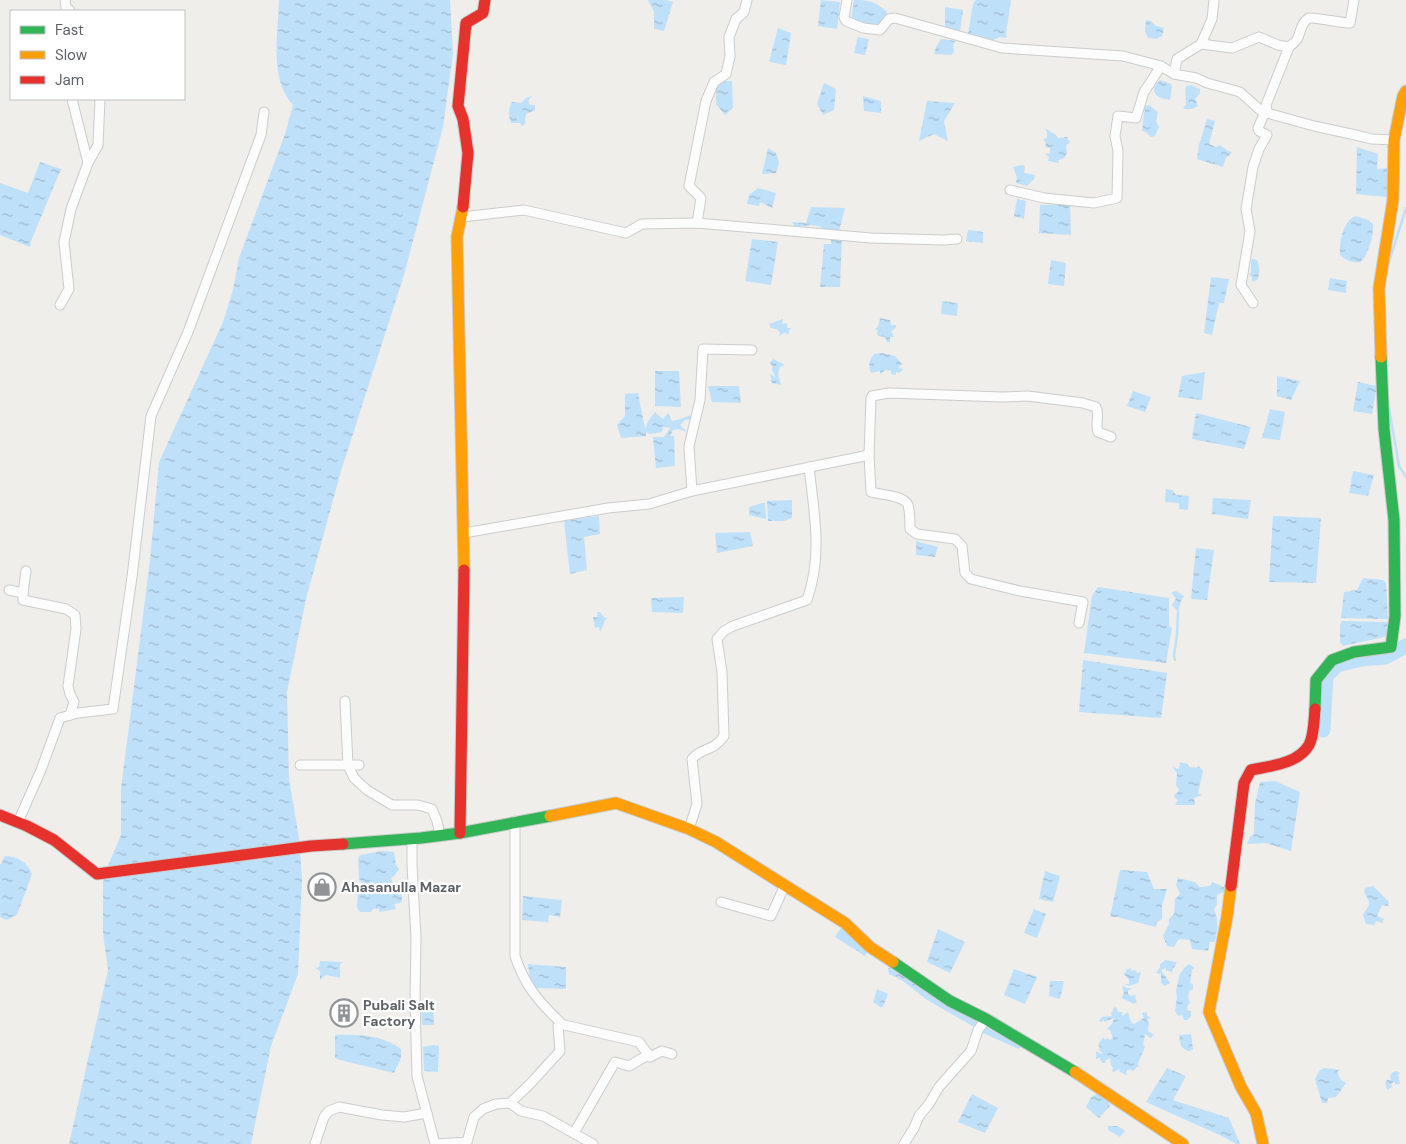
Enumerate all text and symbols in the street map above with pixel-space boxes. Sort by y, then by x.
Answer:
legend [10,10,185,100]
text: Fast [55,20,84,40]
text: Slow [55,45,88,65]
text: Jam [55,70,84,90]
shop icon: Ahasanulla Mazar [307,872,337,902]
place label: Ahasanulla Mazar [341,878,461,896]
place label: Pubali Salt Factory [363,996,435,1030]
building icon: Pubali Salt Factory [329,998,359,1028]

